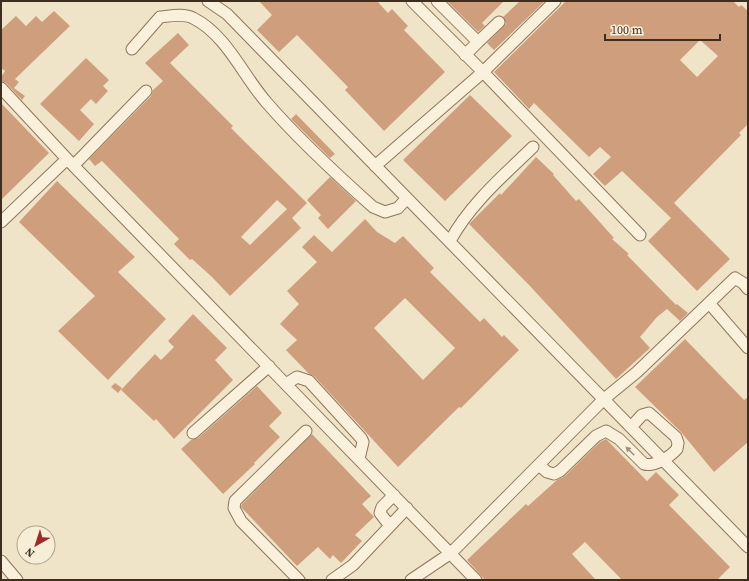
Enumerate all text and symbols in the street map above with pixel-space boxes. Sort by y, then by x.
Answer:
scale bar [605,16,720,42]
text: 100 m [611,22,643,38]
one-way arrow [625,446,635,456]
north arrow [16,525,56,565]
text: N [22,544,38,561]

